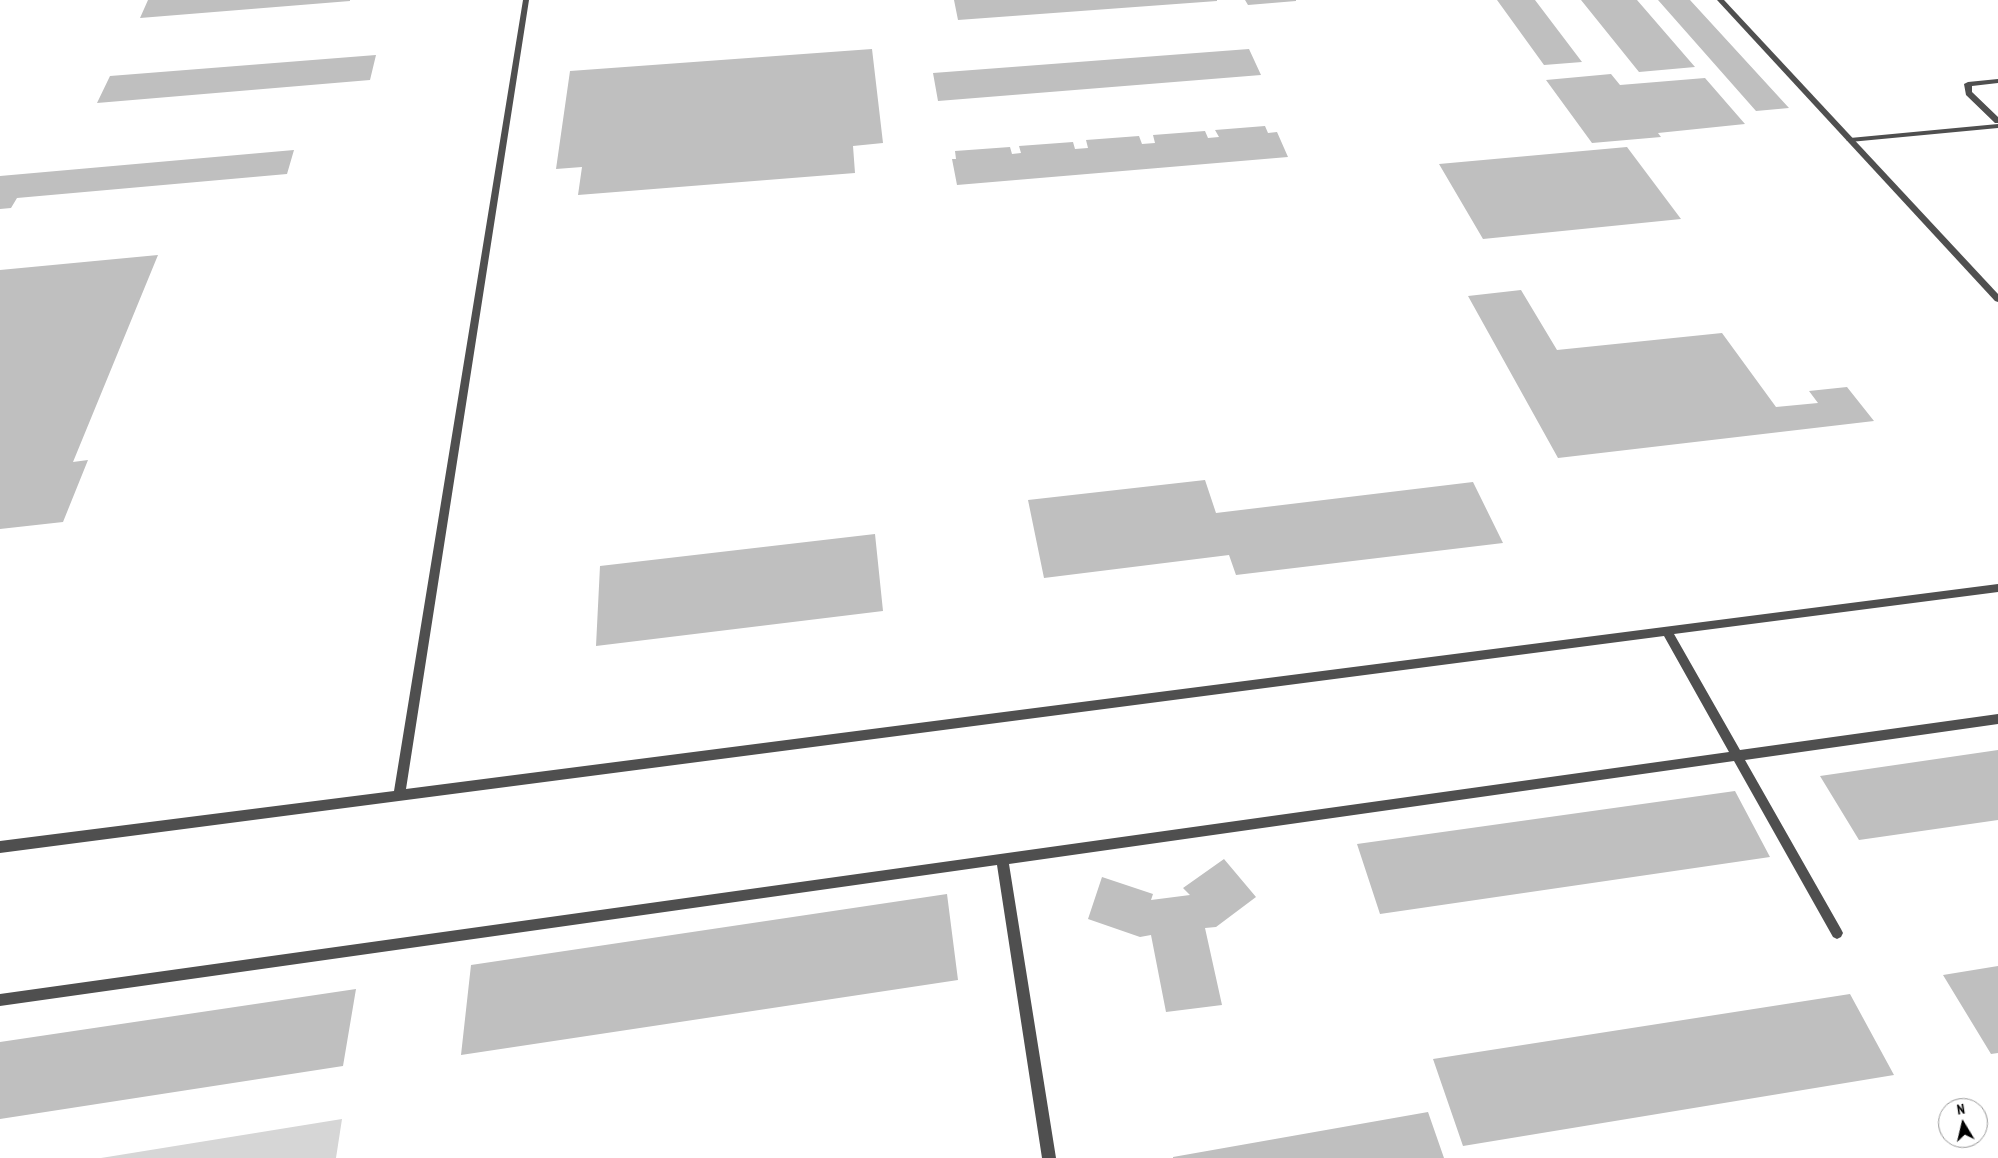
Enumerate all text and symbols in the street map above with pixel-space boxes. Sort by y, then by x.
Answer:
north arrow [1938,1098,1988,1148]
text: N [1956,1100,1966,1119]

